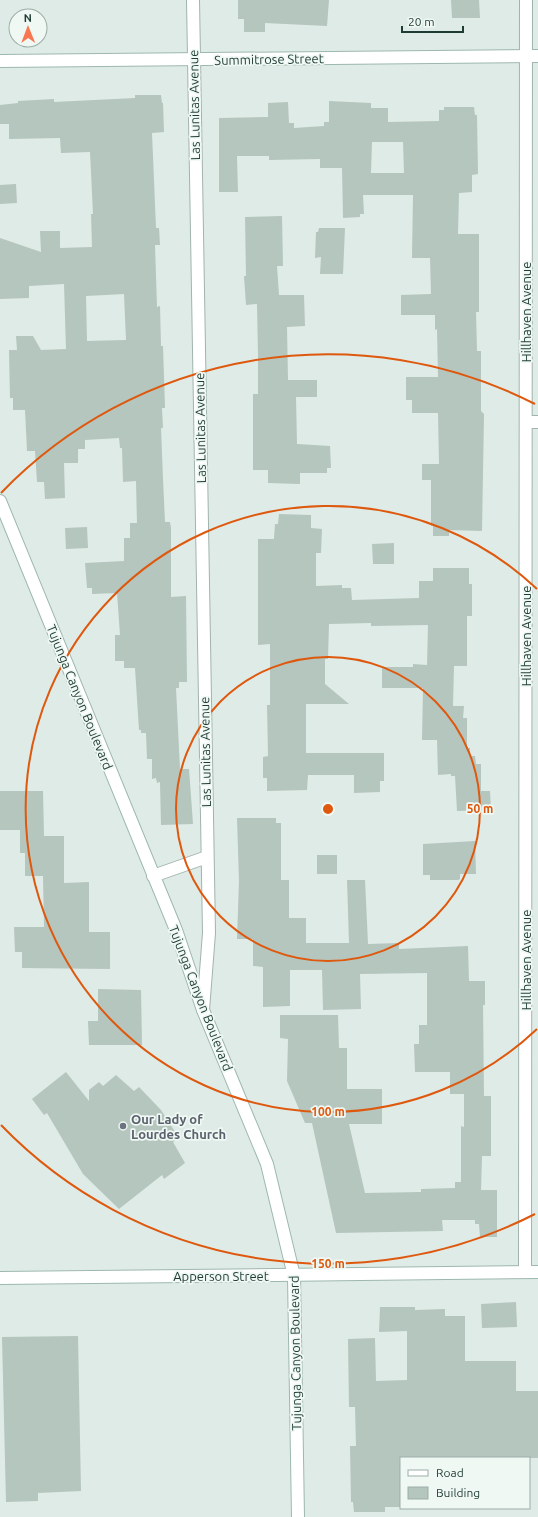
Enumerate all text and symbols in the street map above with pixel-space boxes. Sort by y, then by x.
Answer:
north arrow [8,8,48,48]
scale bar [402,8,463,34]
text: N [24,12,32,24]
text: 20 m [408,15,435,28]
street label: Las Lunitas Avenue [186,50,202,160]
street label: Summitrose Street [214,51,324,67]
street label: Hillhaven Avenue [519,262,533,362]
street label: Las Lunitas Avenue [192,373,208,483]
street label: Hillhaven Avenue [519,586,533,686]
street label: Tujunga Canyon Boulevard [44,622,116,772]
street label: Las Lunitas Avenue [197,697,213,807]
centre of rings [321,802,335,816]
text: 50 m [467,802,493,815]
street label: Hillhaven Avenue [519,910,533,1010]
street label: Tujunga Canyon Boulevard [167,923,235,1073]
text: 100 m [311,1105,345,1118]
place label: Our Lady of Lourdes Church [131,1112,226,1141]
marker: Our Lady of Lourdes Church [118,1121,128,1131]
text: 150 m [311,1257,345,1270]
street label: Apperson Street [173,1269,269,1283]
street label: Tujunga Canyon Boulevard [287,1275,303,1431]
legend [400,1457,530,1509]
text: Road [436,1466,464,1479]
text: Building [436,1486,480,1499]

